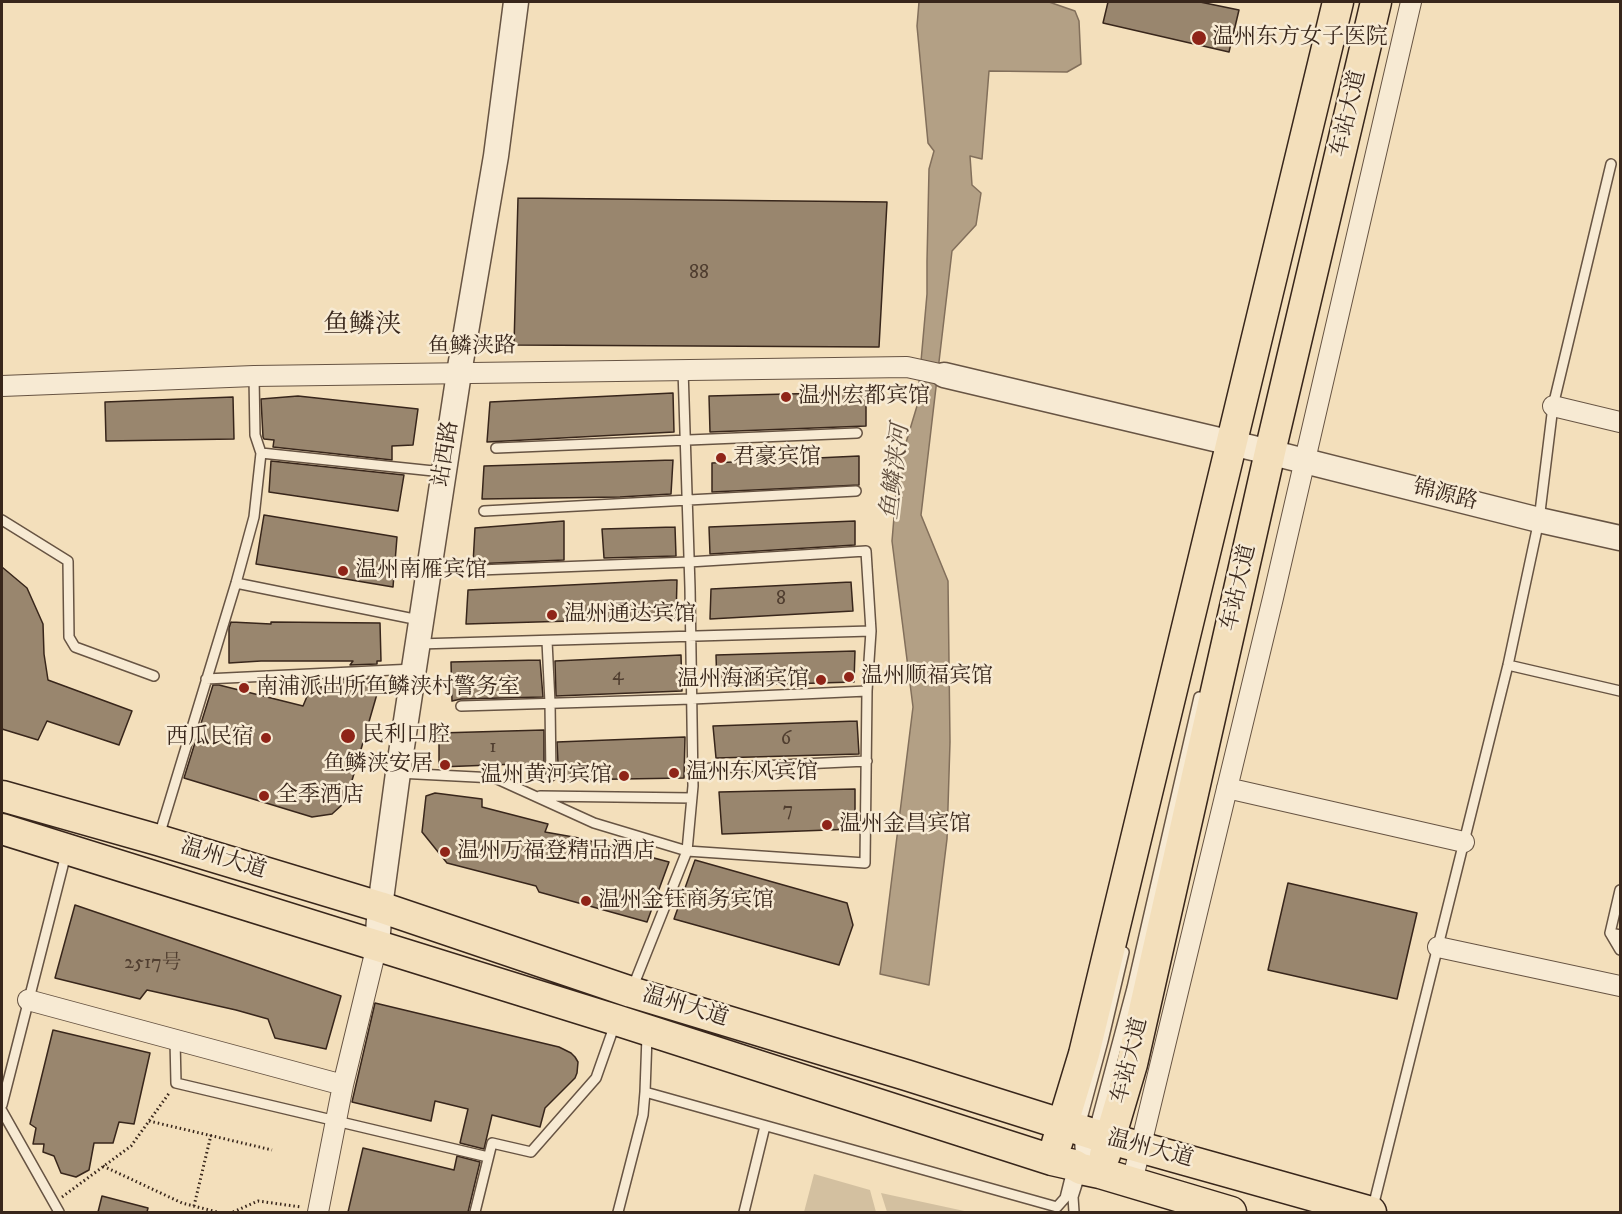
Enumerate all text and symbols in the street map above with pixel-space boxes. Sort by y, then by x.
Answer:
place label: 温州东方女子医院 [1212,25,1388,51]
marker: 温州东方女子医院 [1190,29,1208,47]
street label: 车站大道 [1327,68,1373,160]
house number: 88 [689,262,709,286]
district label: 鱼鳞浃 [323,311,401,343]
street label: 鱼鳞浃路 [428,334,516,362]
place label: 温州宏都宾馆 [798,384,930,410]
marker: 温州宏都宾馆 [779,390,793,404]
street label: 站西路 [429,419,465,489]
water label: 鱼鳞浃河 [877,423,917,521]
place label: 君豪宾馆 [733,445,821,471]
marker: 君豪宾馆 [714,451,728,465]
street label: 锦源路 [1410,475,1480,517]
street label: 车站大道 [1217,542,1263,634]
place label: 温州南雁宾馆 [355,558,487,584]
marker: 温州南雁宾馆 [336,564,350,578]
house number: 8 [776,588,786,612]
place label: 温州通达宾馆 [564,602,696,628]
marker: 温州通达宾馆 [545,608,559,622]
house number: 4 [612,664,624,688]
place label: 温州顺福宾馆 [861,664,993,690]
place label: 温州海涵宾馆 [677,667,809,693]
marker: 温州顺福宾馆 [842,670,856,684]
marker: 温州海涵宾馆 [814,673,828,687]
place label: 南浦派出所鱼鳞浃村警务室 [256,675,520,701]
marker: 南浦派出所鱼鳞浃村警务室 [237,681,251,695]
place label: 民利口腔 [362,723,450,749]
place label: 西瓜民宿 [166,725,254,751]
marker: 民利口腔 [339,727,357,745]
house number: 6 [781,728,791,752]
marker: 西瓜民宿 [259,731,273,745]
house number: 1 [489,736,497,760]
place label: 鱼鳞浃安居 [323,752,433,778]
marker: 鱼鳞浃安居 [438,758,452,772]
place label: 温州东风宾馆 [686,760,818,786]
place label: 温州黄河宾馆 [480,763,612,789]
marker: 温州东风宾馆 [667,766,681,780]
marker: 温州黄河宾馆 [617,769,631,783]
place label: 全季酒店 [276,783,364,809]
marker: 全季酒店 [257,789,271,803]
house number: 7 [783,799,793,823]
place label: 温州金昌宾馆 [839,812,971,838]
marker: 温州金昌宾馆 [820,818,834,832]
street label: 温州大道 [177,835,269,885]
place label: 温州万福登精品酒店 [457,839,655,865]
marker: 温州万福登精品酒店 [438,845,452,859]
place label: 温州金钰商务宾馆 [598,888,774,914]
marker: 温州金钰商务宾馆 [579,894,593,908]
house number: 2517号 [124,952,182,976]
street label: 温州大道 [639,983,731,1033]
street label: 车站大道 [1108,1015,1154,1107]
street label: 温州大道 [1104,1126,1196,1174]

